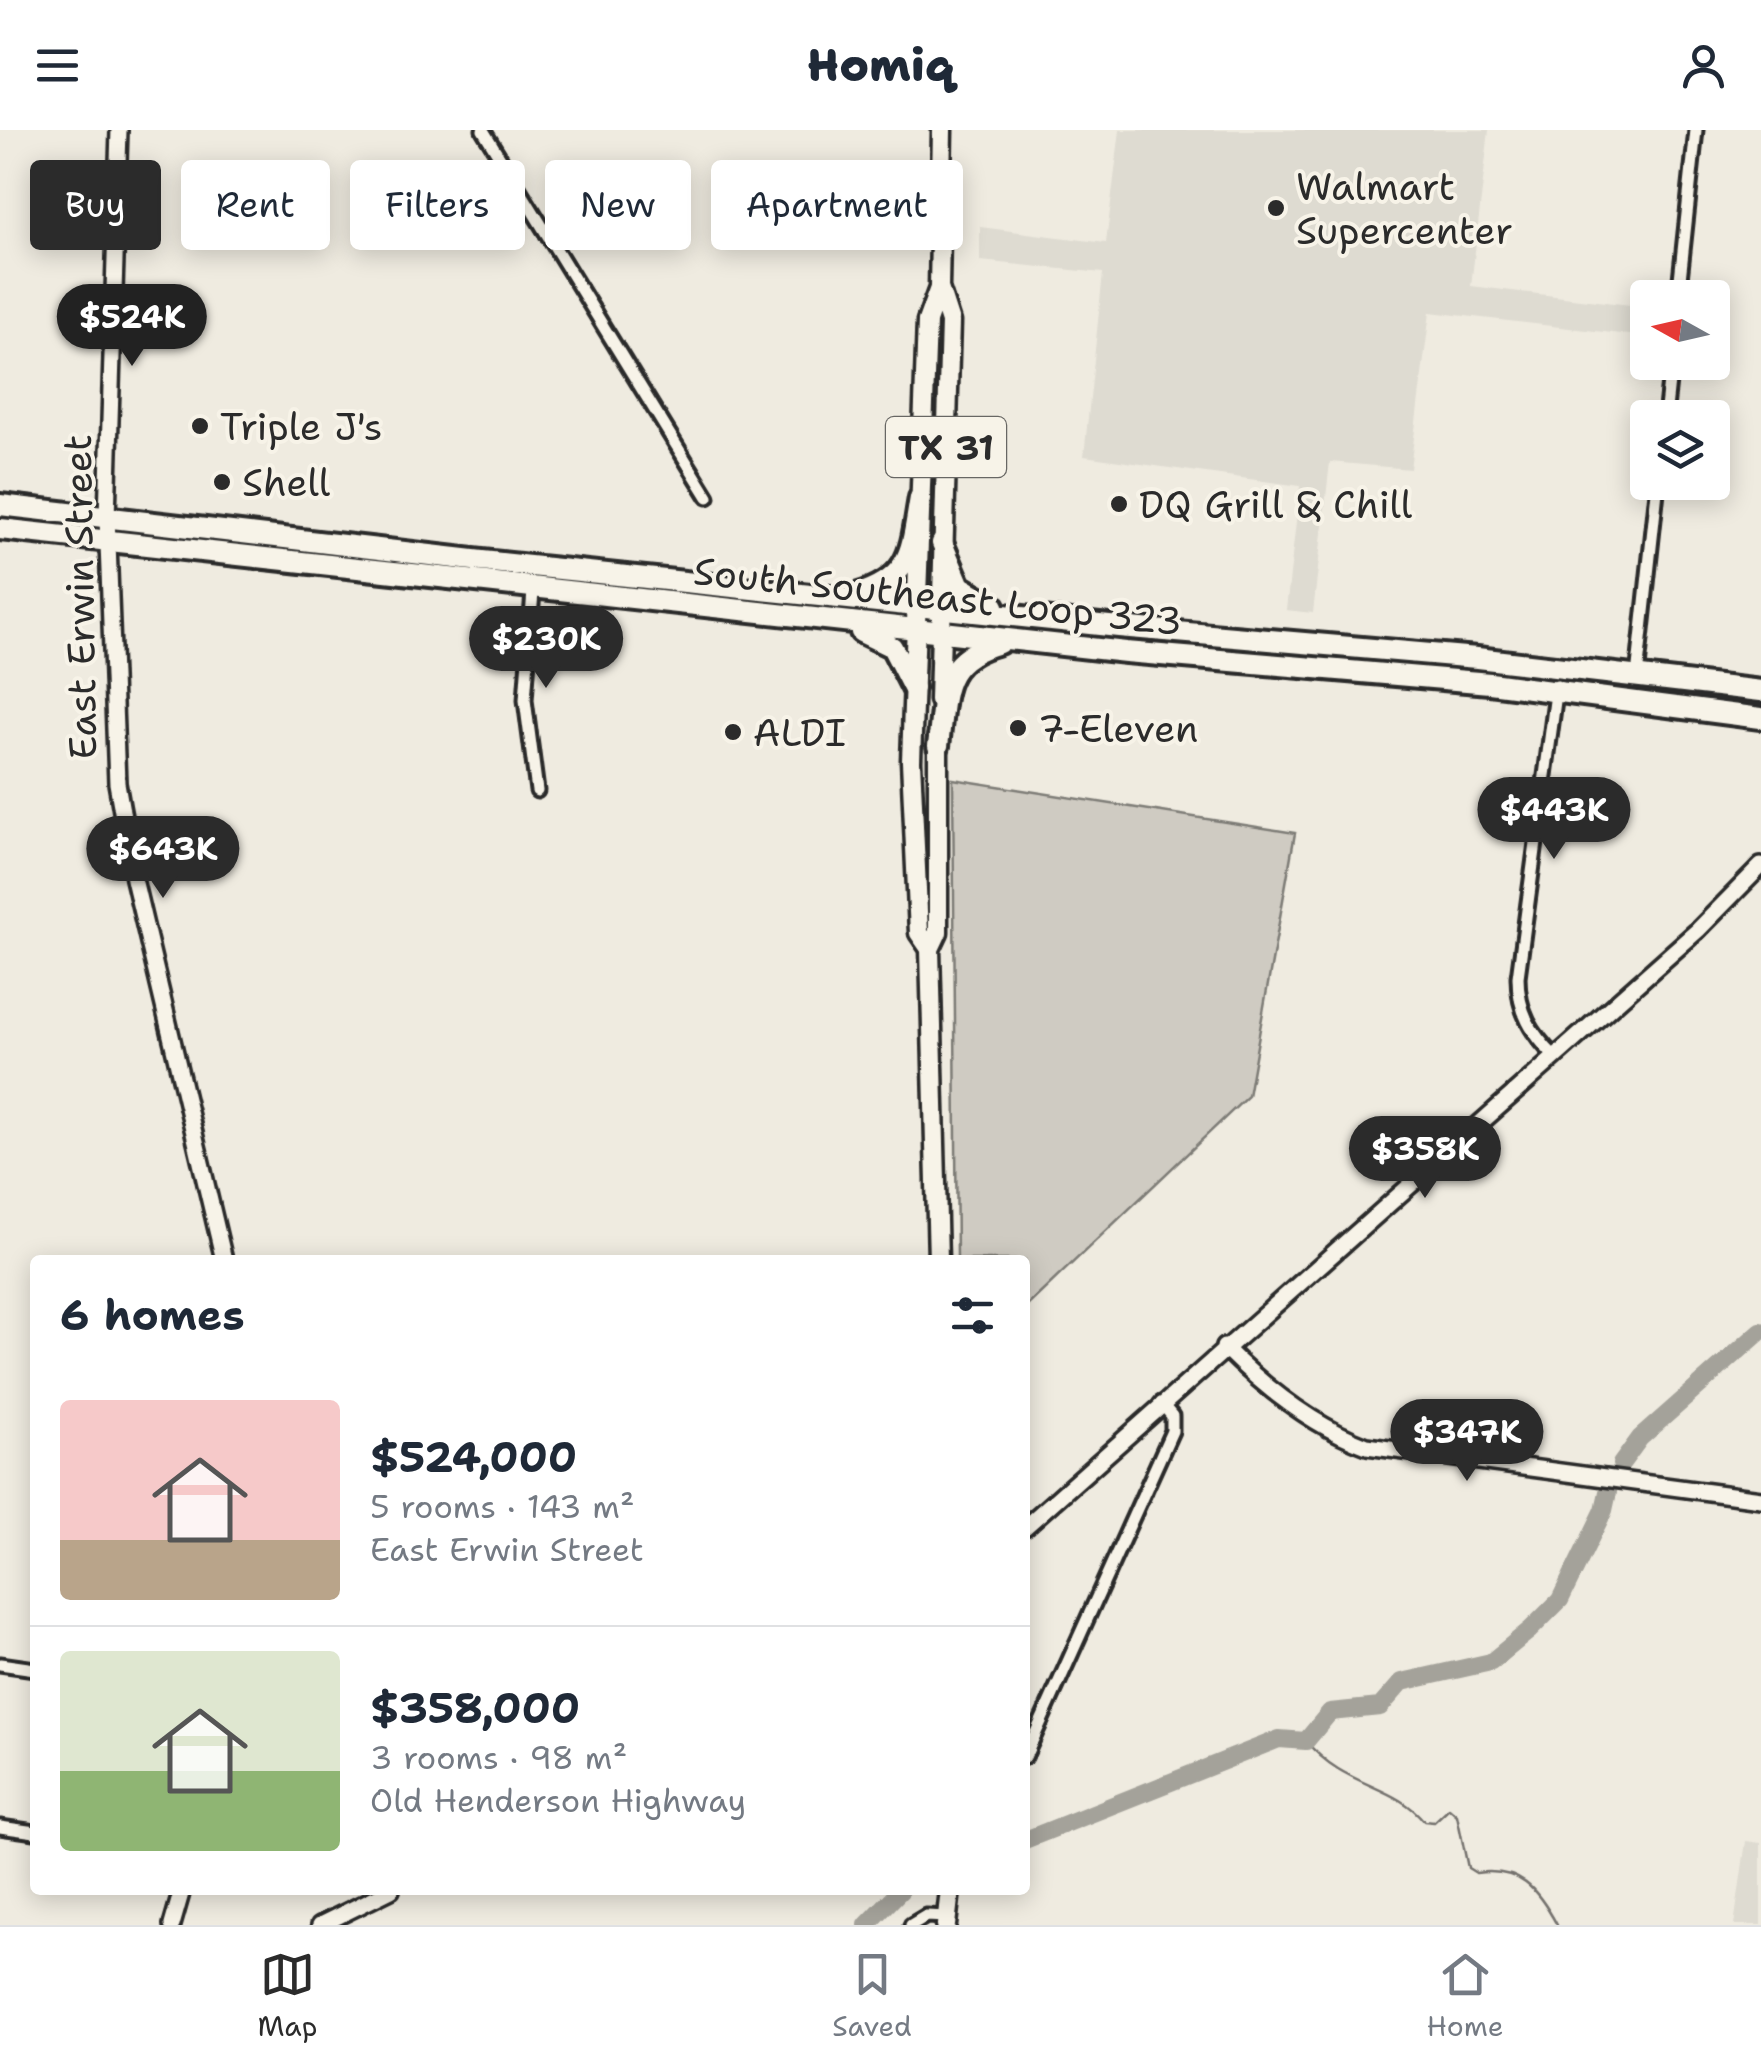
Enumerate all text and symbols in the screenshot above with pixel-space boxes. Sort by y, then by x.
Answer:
text: Homiq [807,35,954,95]
icon: menu [30,38,85,93]
icon: person [1676,38,1731,93]
chip: Buy [30,160,161,250]
chip: Rent [181,160,330,250]
chip: Filters [350,160,525,250]
chip: New [545,160,691,250]
chip: Apartment [711,160,963,250]
place label: Walmart Supercenter [1296,161,1513,256]
marker: Walmart Supercenter [1265,197,1287,219]
north arrow [1630,280,1730,380]
map controls [1630,280,1730,500]
pin: $524K [62,284,202,369]
text: $524K [79,295,185,338]
button: layers [1630,400,1730,500]
place label: Triple J's [220,401,383,452]
marker: Triple J's [189,415,211,437]
road number: TX 31 [886,417,1006,477]
street label: East Erwin Street [52,434,108,760]
place label: Shell [242,457,331,508]
marker: Shell [211,471,233,493]
place label: DQ Grill & Chill [1139,479,1413,530]
marker: DQ Grill & Chill [1108,493,1130,515]
street label: South Southeast Loop 323 [691,545,1185,647]
pin: $230K [476,606,616,691]
text: $230K [491,617,601,660]
place label: 7-Eleven [1038,703,1198,754]
place label: ALDI [753,707,846,758]
marker: 7-Eleven [1007,717,1029,739]
marker: ALDI [722,721,744,743]
pin: $443K [1484,777,1624,862]
text: $443K [1499,788,1609,831]
pin: $643K [93,816,233,901]
text: $643K [108,827,218,870]
pin: $358K [1355,1116,1495,1201]
text: $358K [1371,1127,1479,1170]
text: 6 homes [60,1287,245,1343]
icon: filters [945,1288,1000,1343]
pin: $347K [1397,1399,1537,1484]
text: $347K [1412,1410,1522,1453]
text: $524,000 [370,1429,577,1485]
icon: home [140,1440,260,1560]
text: 5 rooms · 143 m² [370,1485,635,1528]
text: East Erwin Street [370,1528,644,1571]
text: $358,000 [370,1680,580,1736]
icon: home [140,1691,260,1811]
text: 3 rooms · 98 m² [370,1736,627,1779]
text: Old Henderson Highway [370,1779,746,1822]
tab: Map [257,1947,317,2045]
tab: Saved [832,1947,912,2045]
tab: Home [1427,1947,1504,2045]

